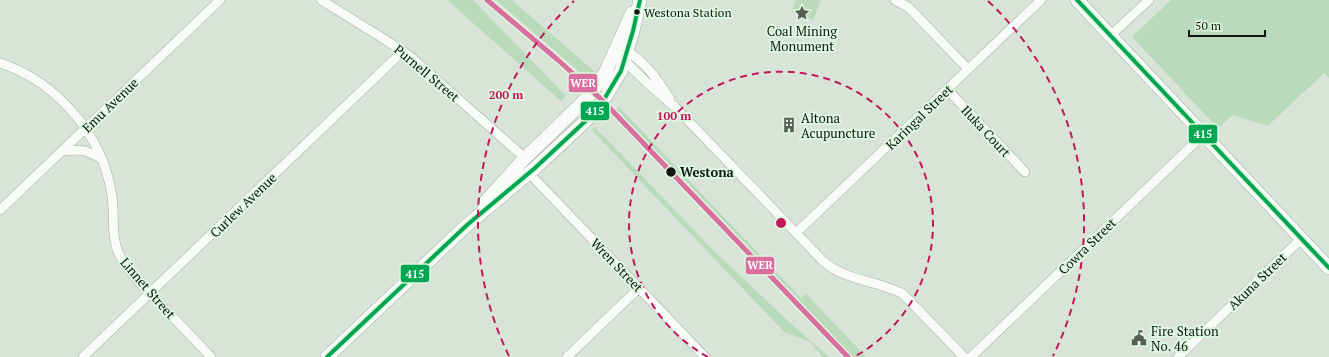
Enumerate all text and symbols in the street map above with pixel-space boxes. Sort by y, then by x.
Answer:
place icon: Coal Mining Monument [793,4,811,22]
place label: Westona Station [644,5,732,20]
marker: Westona Station [632,7,642,17]
scale bar [1189,12,1265,38]
text: 50 m [1195,18,1222,33]
place label: Coal Mining Monument [767,22,837,55]
street label: Purnell Street [391,40,464,106]
line badge: WER [568,73,598,93]
street label: Emu Avenue [78,74,142,136]
text: WER [570,76,596,90]
street label: Karingal Street [882,80,957,154]
text: 200 m [489,87,523,102]
line badge: 415 [580,101,610,121]
street label: Iluka Court [957,101,1015,161]
text: 415 [586,104,604,118]
text: 100 m [657,108,691,123]
place label: Altona Acupuncture [801,109,875,142]
building icon: Altona Acupuncture [780,116,798,134]
line badge: 415 [1188,124,1218,144]
text: 415 [1194,127,1212,141]
place label: Westona [680,163,735,181]
marker: Westona [664,165,678,179]
street label: Curlew Avenue [206,169,280,241]
street label: Cowra Street [1054,214,1120,278]
centre of rings [774,216,788,230]
street label: Wren Street [587,234,647,296]
street label: Akuna Street [1224,248,1290,314]
street label: Linnet Street [116,254,180,323]
line badge: WER [745,256,775,275]
text: WER [747,258,773,272]
line badge: 415 [400,264,430,283]
text: 415 [406,267,424,281]
place label: Fire Station No. 46 [1151,322,1219,355]
public building icon: Fire Station No. 46 [1130,329,1148,347]

